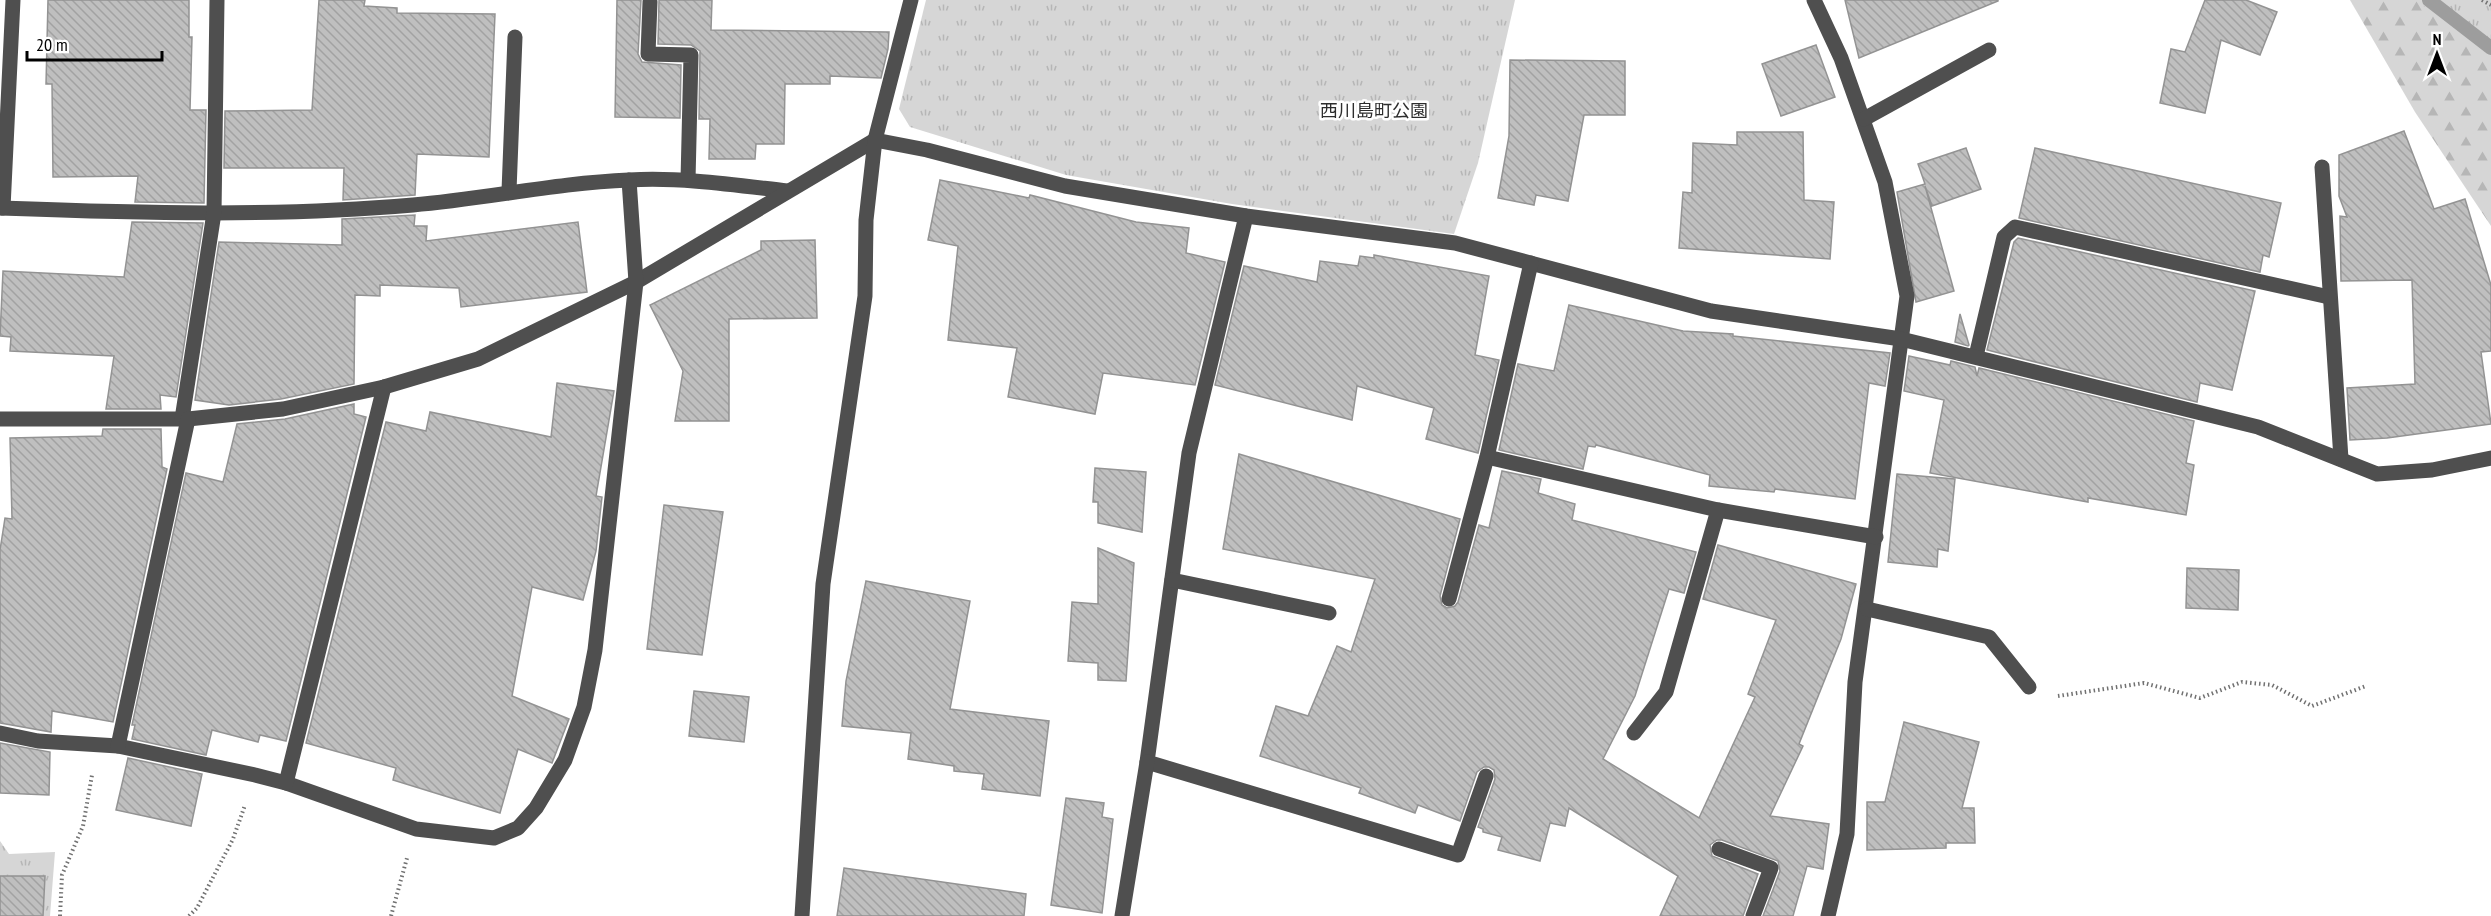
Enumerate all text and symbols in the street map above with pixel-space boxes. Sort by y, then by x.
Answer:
scale bar [27,24,162,62]
north arrow [2407,24,2467,84]
text: N [2433,29,2441,49]
text: 20 m [36,33,68,56]
park label: 西川島町公園 [1320,99,1428,122]

